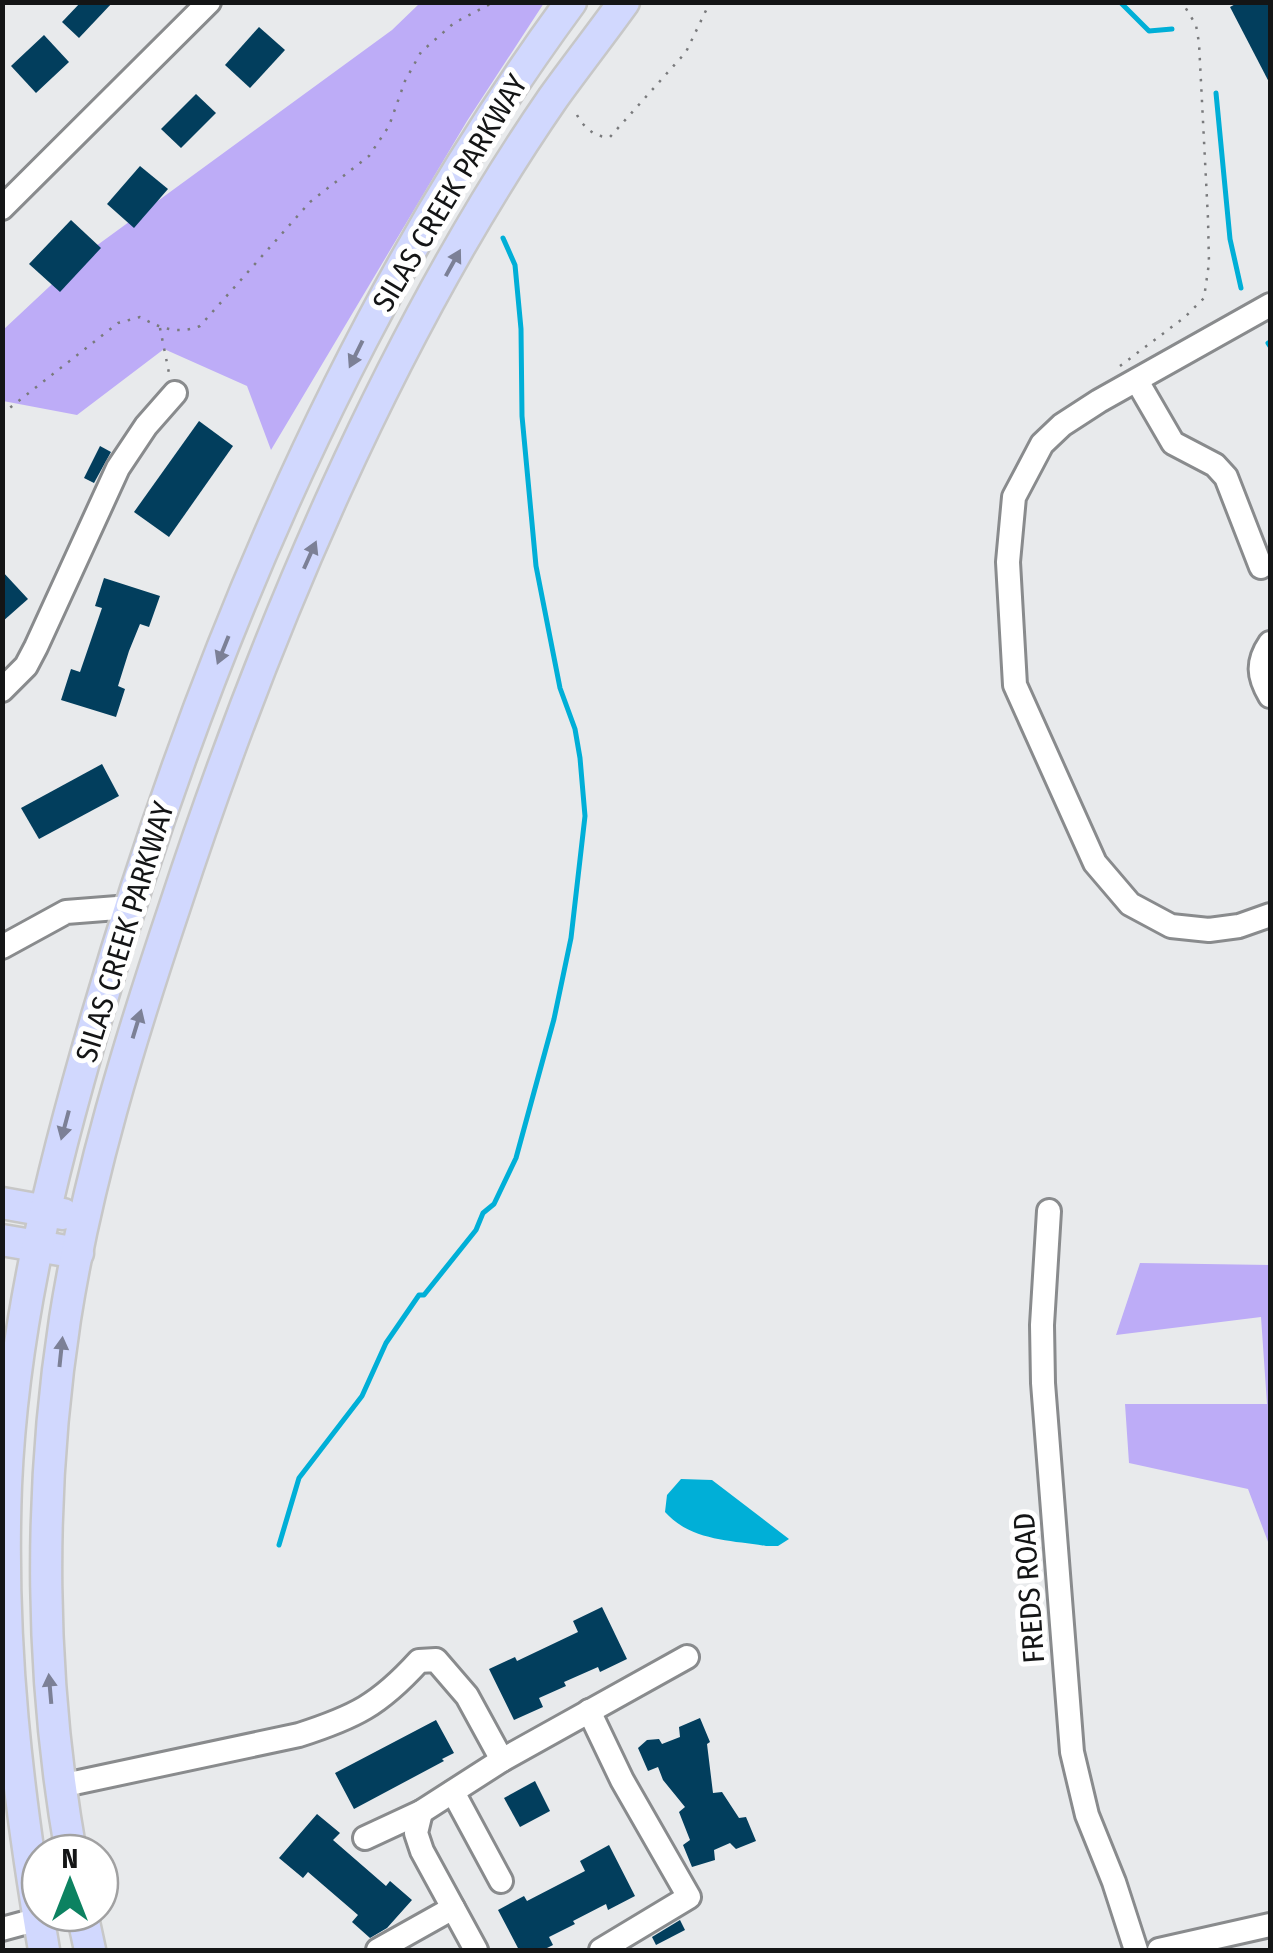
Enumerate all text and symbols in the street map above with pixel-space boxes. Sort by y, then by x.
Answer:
street label: SILAS CREEK PARKWAY [365,68,535,318]
one-way arrow [443,249,461,277]
one-way arrow [348,340,365,369]
one-way arrow [302,540,318,570]
one-way arrow [214,636,230,666]
street label: SILAS CREEK PARKWAY [68,798,182,1066]
one-way arrow [130,1008,145,1038]
one-way arrow [57,1110,73,1141]
one-way arrow [53,1336,69,1368]
street label: FREDS ROAD [1006,1512,1052,1664]
one-way arrow [42,1672,58,1704]
north arrow [20,1833,120,1933]
text: N [62,1842,78,1875]

